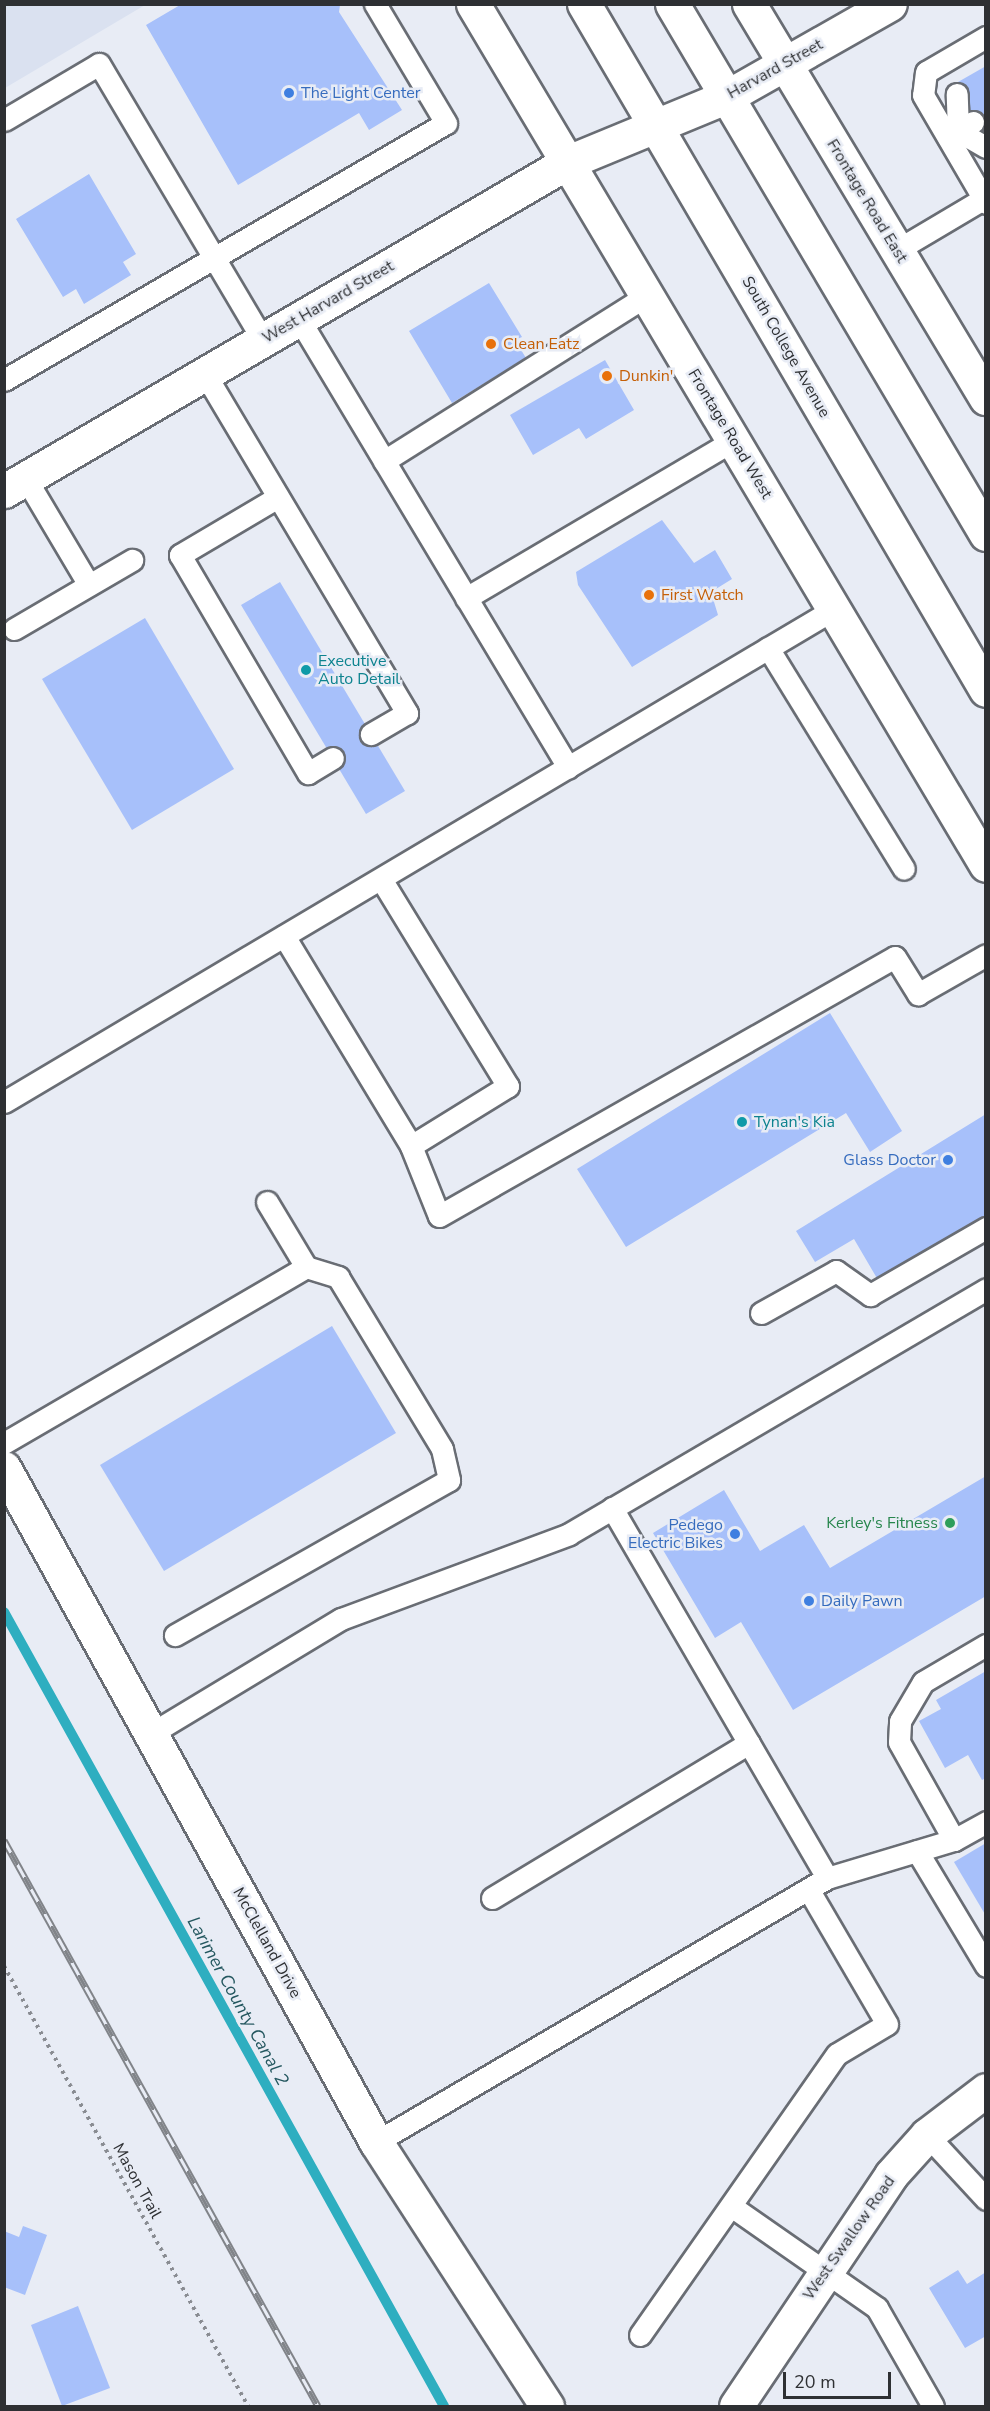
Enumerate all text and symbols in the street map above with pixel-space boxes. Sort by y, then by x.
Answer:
street label: Harvard Street [724,35,826,103]
place label: The Light Center [301,83,420,103]
marker: The Light Center [282,86,296,100]
street label: Frontage Road East [823,136,911,266]
street label: West Harvard Street [259,257,397,347]
street label: South College Avenue [738,273,834,421]
place label: Clean Eatz [503,334,579,354]
marker: Clean Eatz [484,337,498,351]
place label: Dunkin' [619,366,673,386]
street label: Frontage Road West [684,366,776,502]
marker: Dunkin' [600,369,614,383]
place label: First Watch [661,585,744,605]
marker: First Watch [642,588,656,602]
place label: Executive Auto Detail [318,651,400,689]
marker: Executive Auto Detail [299,663,313,677]
place label: Tynan's Kia [754,1112,835,1132]
marker: Tynan's Kia [735,1115,749,1129]
place label: Glass Doctor [843,1150,936,1170]
marker: Glass Doctor [941,1153,955,1167]
place label: Kerley's Fitness [826,1513,938,1533]
place label: Pedego Electric Bikes [628,1515,723,1553]
marker: Kerley's Fitness [943,1516,957,1530]
marker: Pedego Electric Bikes [728,1527,742,1541]
place label: Daily Pawn [821,1591,903,1611]
marker: Daily Pawn [802,1594,816,1608]
street label: McClelland Drive [229,1884,305,2002]
water label: Larimer County Canal 2 [183,1913,293,2089]
street label: Mason Trail [108,2140,166,2222]
street label: West Swallow Road [799,2172,899,2304]
scale bar [786,2360,894,2398]
text: 20 m [794,2370,836,2394]

